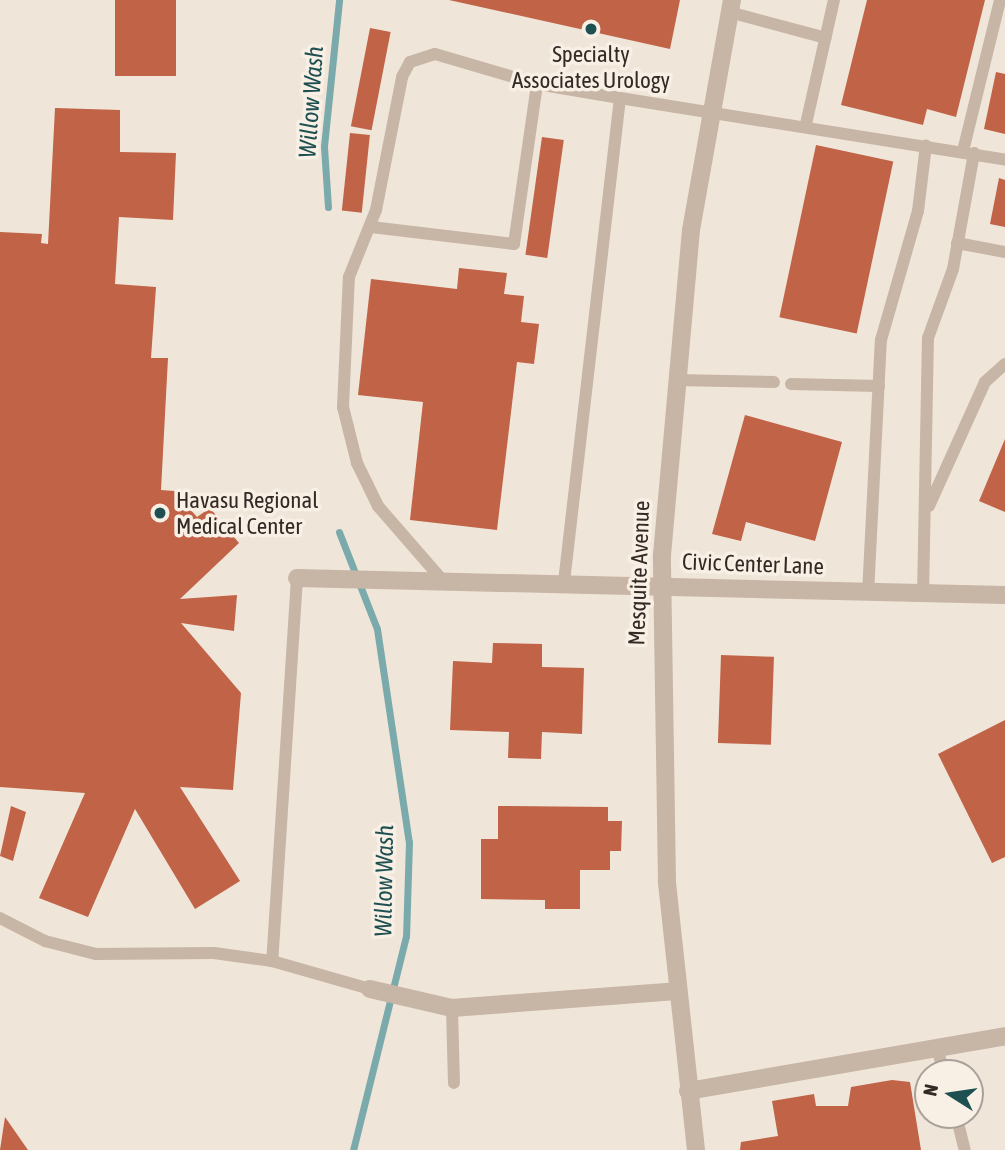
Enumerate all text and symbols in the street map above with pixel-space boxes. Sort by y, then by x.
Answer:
marker: Specialty Associates Urology [583,21,599,37]
place label: Specialty Associates Urology [512,40,670,94]
water label: Willow Wash [293,45,329,159]
place label: Havasu Regional Medical Center [176,486,318,540]
street label: Mesquite Avenue [623,500,655,646]
marker: Havasu Regional Medical Center [150,503,170,523]
street label: Civic Center Lane [682,548,824,580]
water label: Willow Wash [369,825,399,937]
north arrow [914,1059,984,1129]
text: N [918,1082,942,1098]

